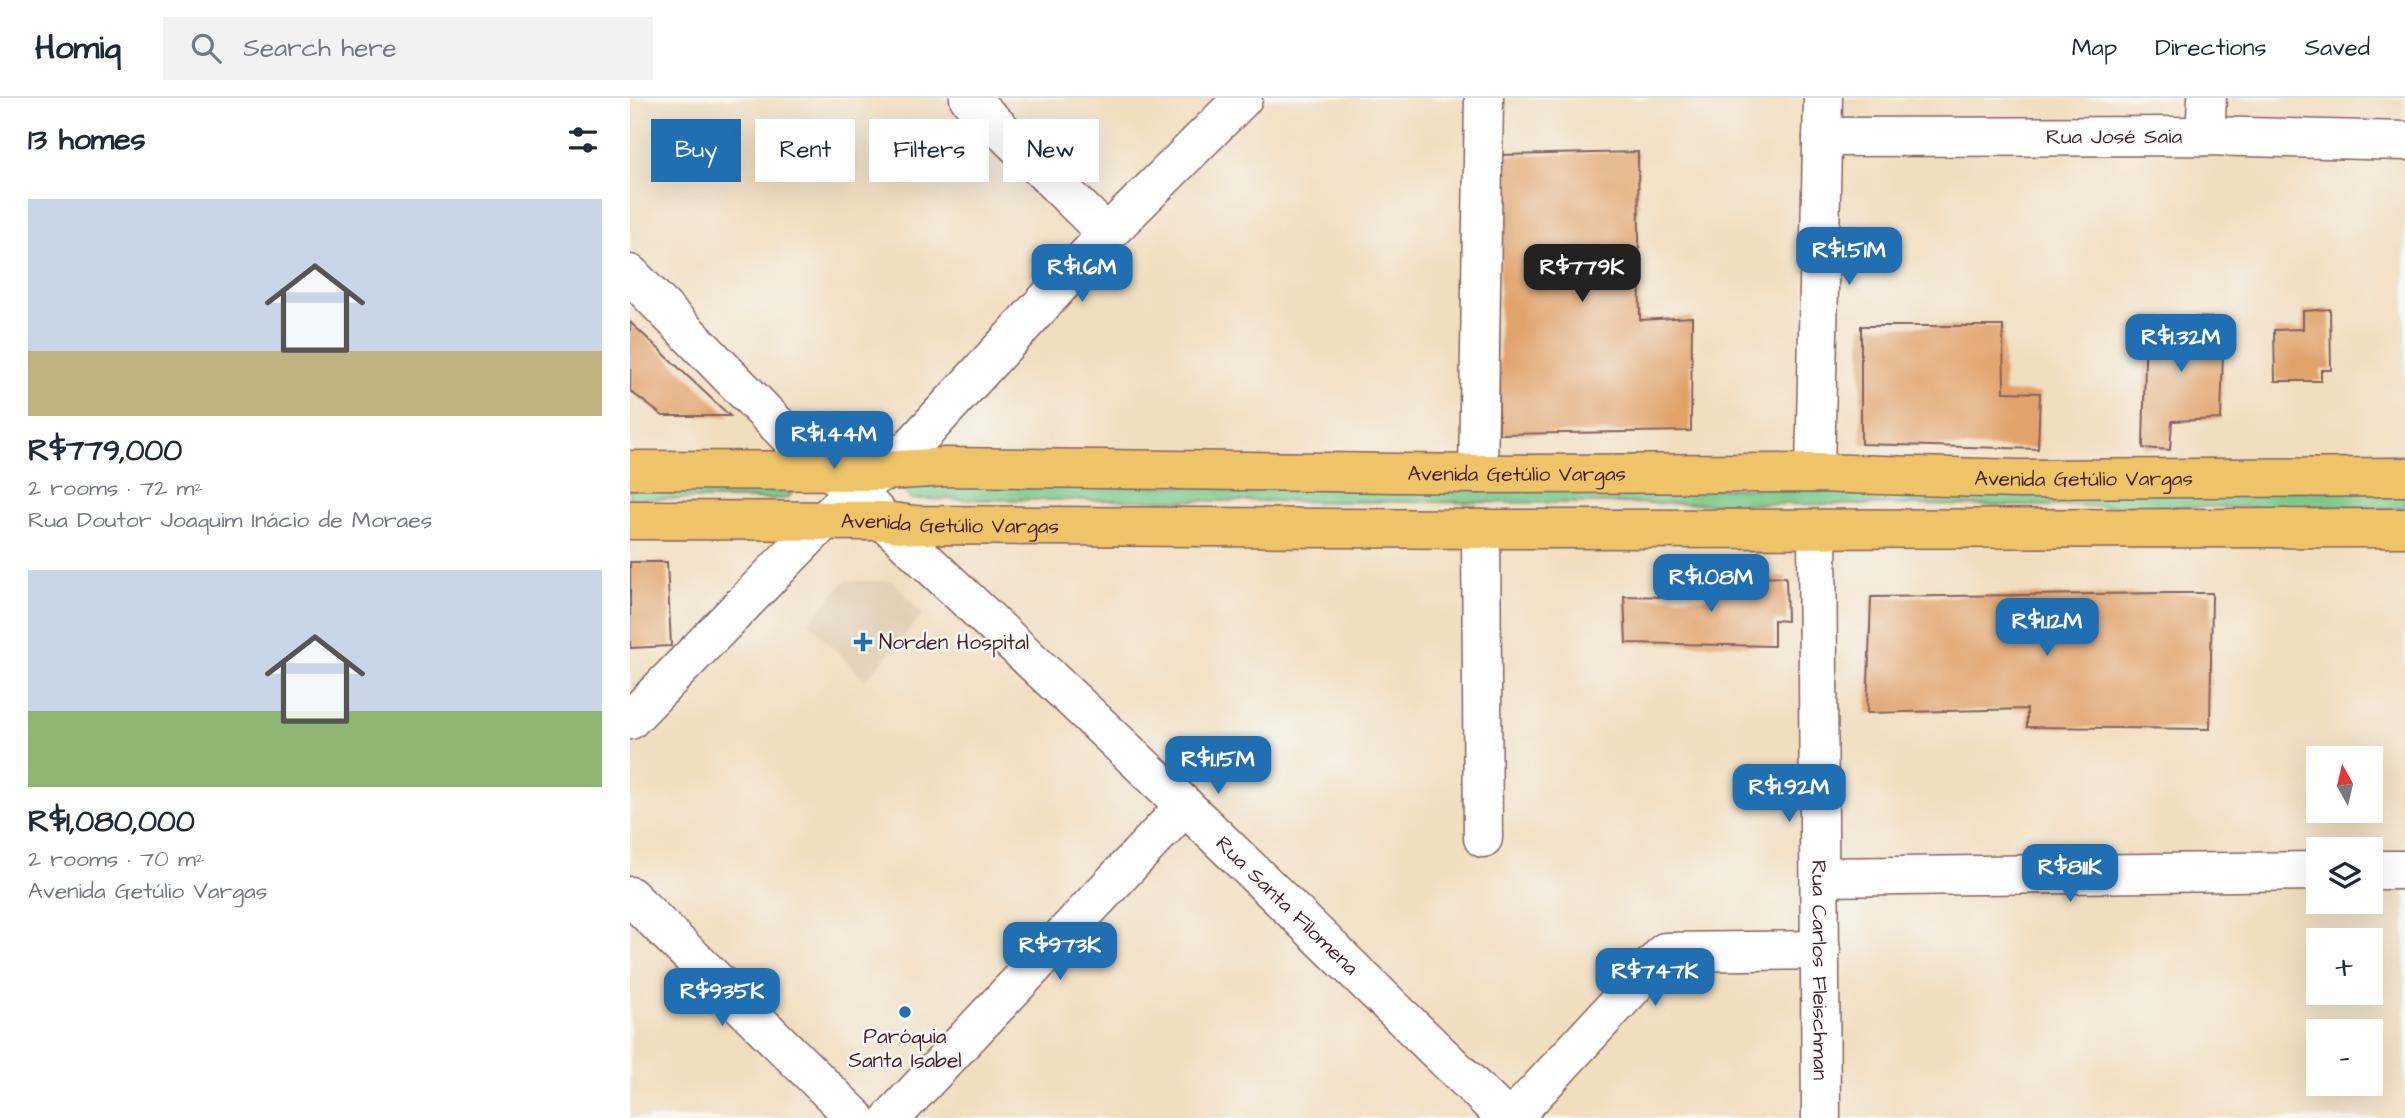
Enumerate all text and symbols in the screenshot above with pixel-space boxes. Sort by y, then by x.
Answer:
search box [163,17,653,80]
text: Homiq [35,25,121,71]
icon: search [187,29,225,67]
text: Search here [243,30,397,66]
text: Map [2072,31,2117,65]
text: Directions [2155,31,2267,65]
text: Saved [2305,31,2370,65]
text: 13 homes [28,119,145,161]
chip: Buy [651,119,741,182]
chip: Rent [755,119,855,182]
chip: Filters [869,119,989,182]
chip: New [1003,119,1099,182]
icon: filters [564,121,602,159]
street label: Rua José Saia [2046,122,2182,151]
pin: R$1.51M [1784,228,1914,287]
text: R$1.51M [1812,234,1886,266]
pin: R$1.6M [1025,244,1139,304]
pin: R$779K [1525,244,1639,304]
icon: home [252,245,378,371]
text: R$1.6M [1048,251,1116,283]
text: R$779K [1540,251,1624,283]
pin: R$1.32M [2116,314,2246,374]
text: R$1.32M [2141,321,2221,353]
pin: R$1.44M [769,412,899,471]
text: R$1.44M [791,418,877,450]
text: R$779,000 [28,430,182,472]
street label: Avenida Getúlio Vargas [1407,459,1626,490]
street label: Avenida Getúlio Vargas [1974,463,2193,495]
text: 2 rooms · 72 m² [28,472,203,504]
text: Rua Doutor Joaquim Inácio de Moraes [28,504,432,536]
street label: Avenida Getúlio Vargas [841,506,1059,542]
pin: R$1.08M [1646,554,1776,614]
text: R$1.08M [1669,561,1753,593]
pin: R$1.12M [1982,598,2112,658]
text: R$1.12M [2012,605,2082,637]
icon: home [252,616,378,742]
place label: Norden Hospital [879,628,1029,658]
marker: Norden Hospital [853,632,873,652]
pin: R$1.15M [1153,736,1283,796]
text: R$1.15M [1181,743,1255,775]
north arrow [2306,746,2384,822]
map controls [2306,746,2383,1096]
pin: R$1.92M [1724,764,1854,824]
text: R$1.92M [1749,771,1829,803]
text: R$1,080,000 [28,801,195,843]
street label: Rua Santa Filomena [1209,829,1365,982]
button: layers [2306,837,2383,914]
text: 2 rooms · 70 m² [28,843,204,875]
pin: R$811K [2013,844,2127,904]
text: R$811K [2038,851,2102,883]
street label: Rua Carlos Fleischman [1805,860,1835,1080]
text: Avenida Getúlio Vargas [28,875,267,907]
pin: R$973K [1003,922,1117,982]
button: + [2306,928,2383,1005]
text: R$973K [1019,929,1101,961]
pin: R$747K [1598,948,1712,1008]
text: R$747K [1611,955,1699,987]
pin: R$935K [665,968,779,1028]
text: R$935K [680,975,764,1007]
marker: Paróquia Santa Isabel [897,1004,913,1020]
button: − [2306,1019,2383,1096]
place label: Paróquia Santa Isabel [848,1022,962,1075]

